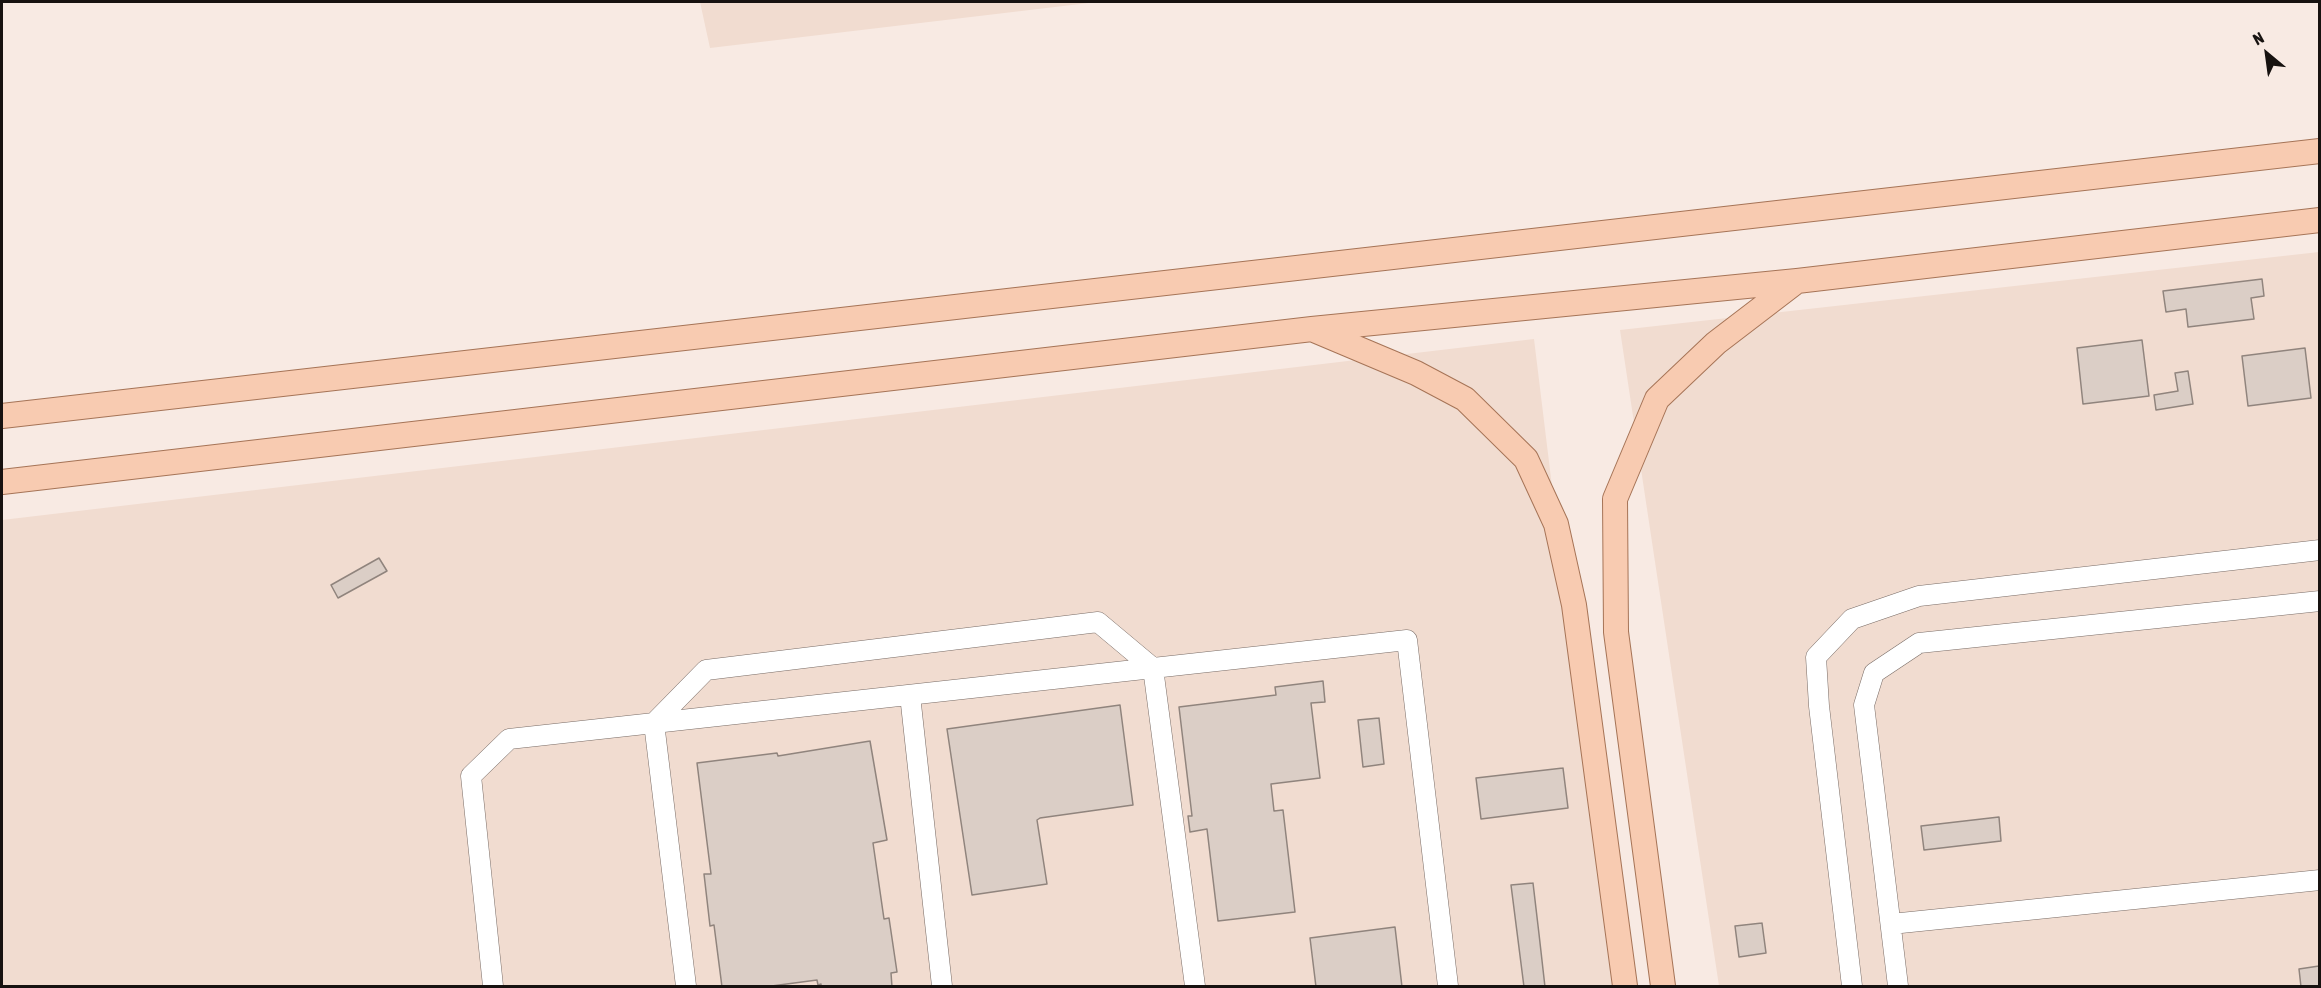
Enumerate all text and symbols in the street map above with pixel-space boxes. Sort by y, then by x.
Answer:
north arrow [2237,24,2297,84]
text: N [2250,28,2267,48]

